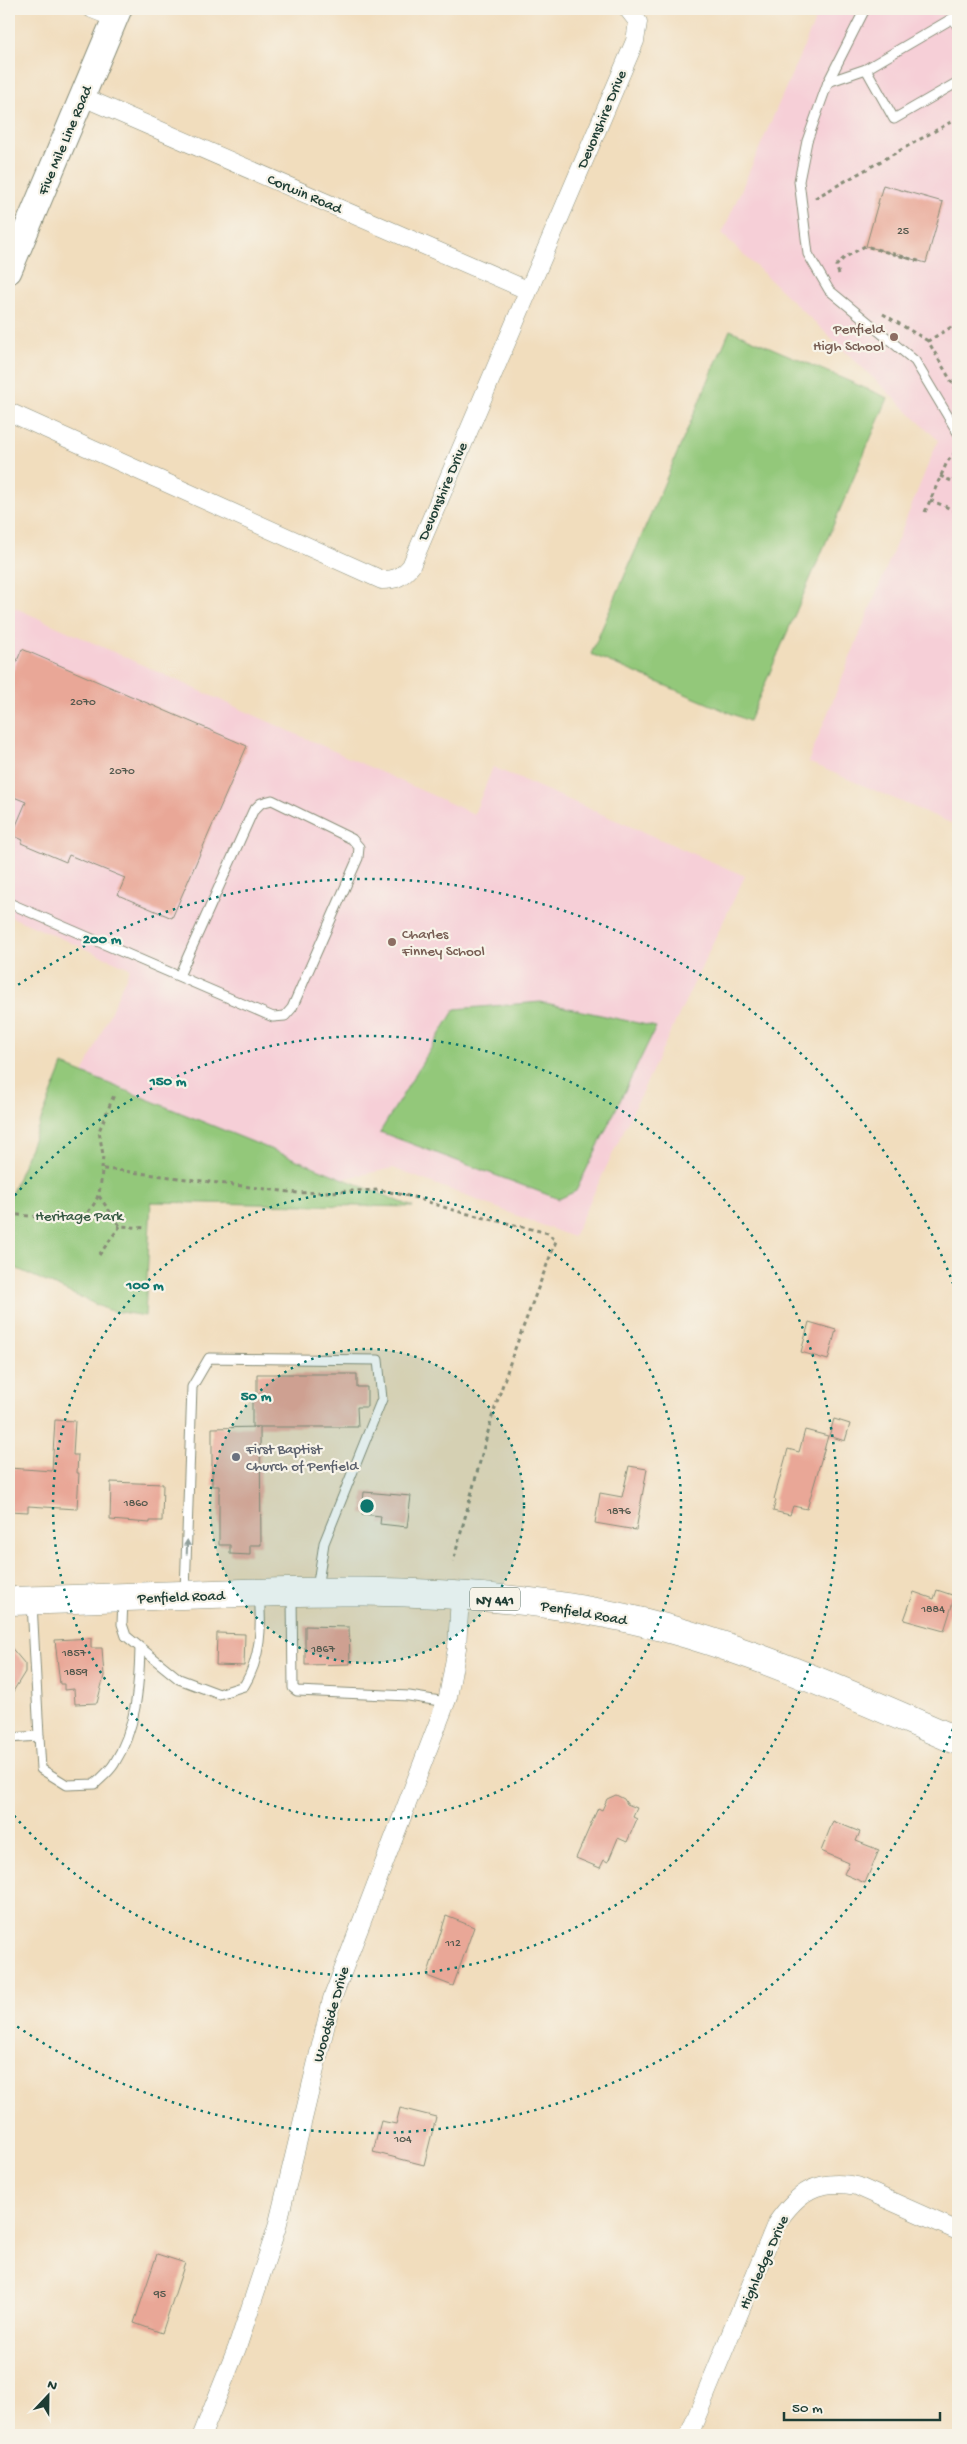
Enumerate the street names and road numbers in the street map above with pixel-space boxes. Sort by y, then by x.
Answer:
street label: Devonshire Drive [574,68,632,173]
street label: Five Mile Line Road [34,82,97,199]
street label: Corwin Road [264,171,345,219]
street label: Devonshire Drive [415,440,473,545]
street label: Penfield Road [136,1587,226,1609]
road number: NY 441 [470,1588,520,1610]
street label: Penfield Road [538,1597,629,1631]
street label: Woodside Drive [310,1964,354,2064]
street label: Highledge Drive [736,2213,794,2313]

